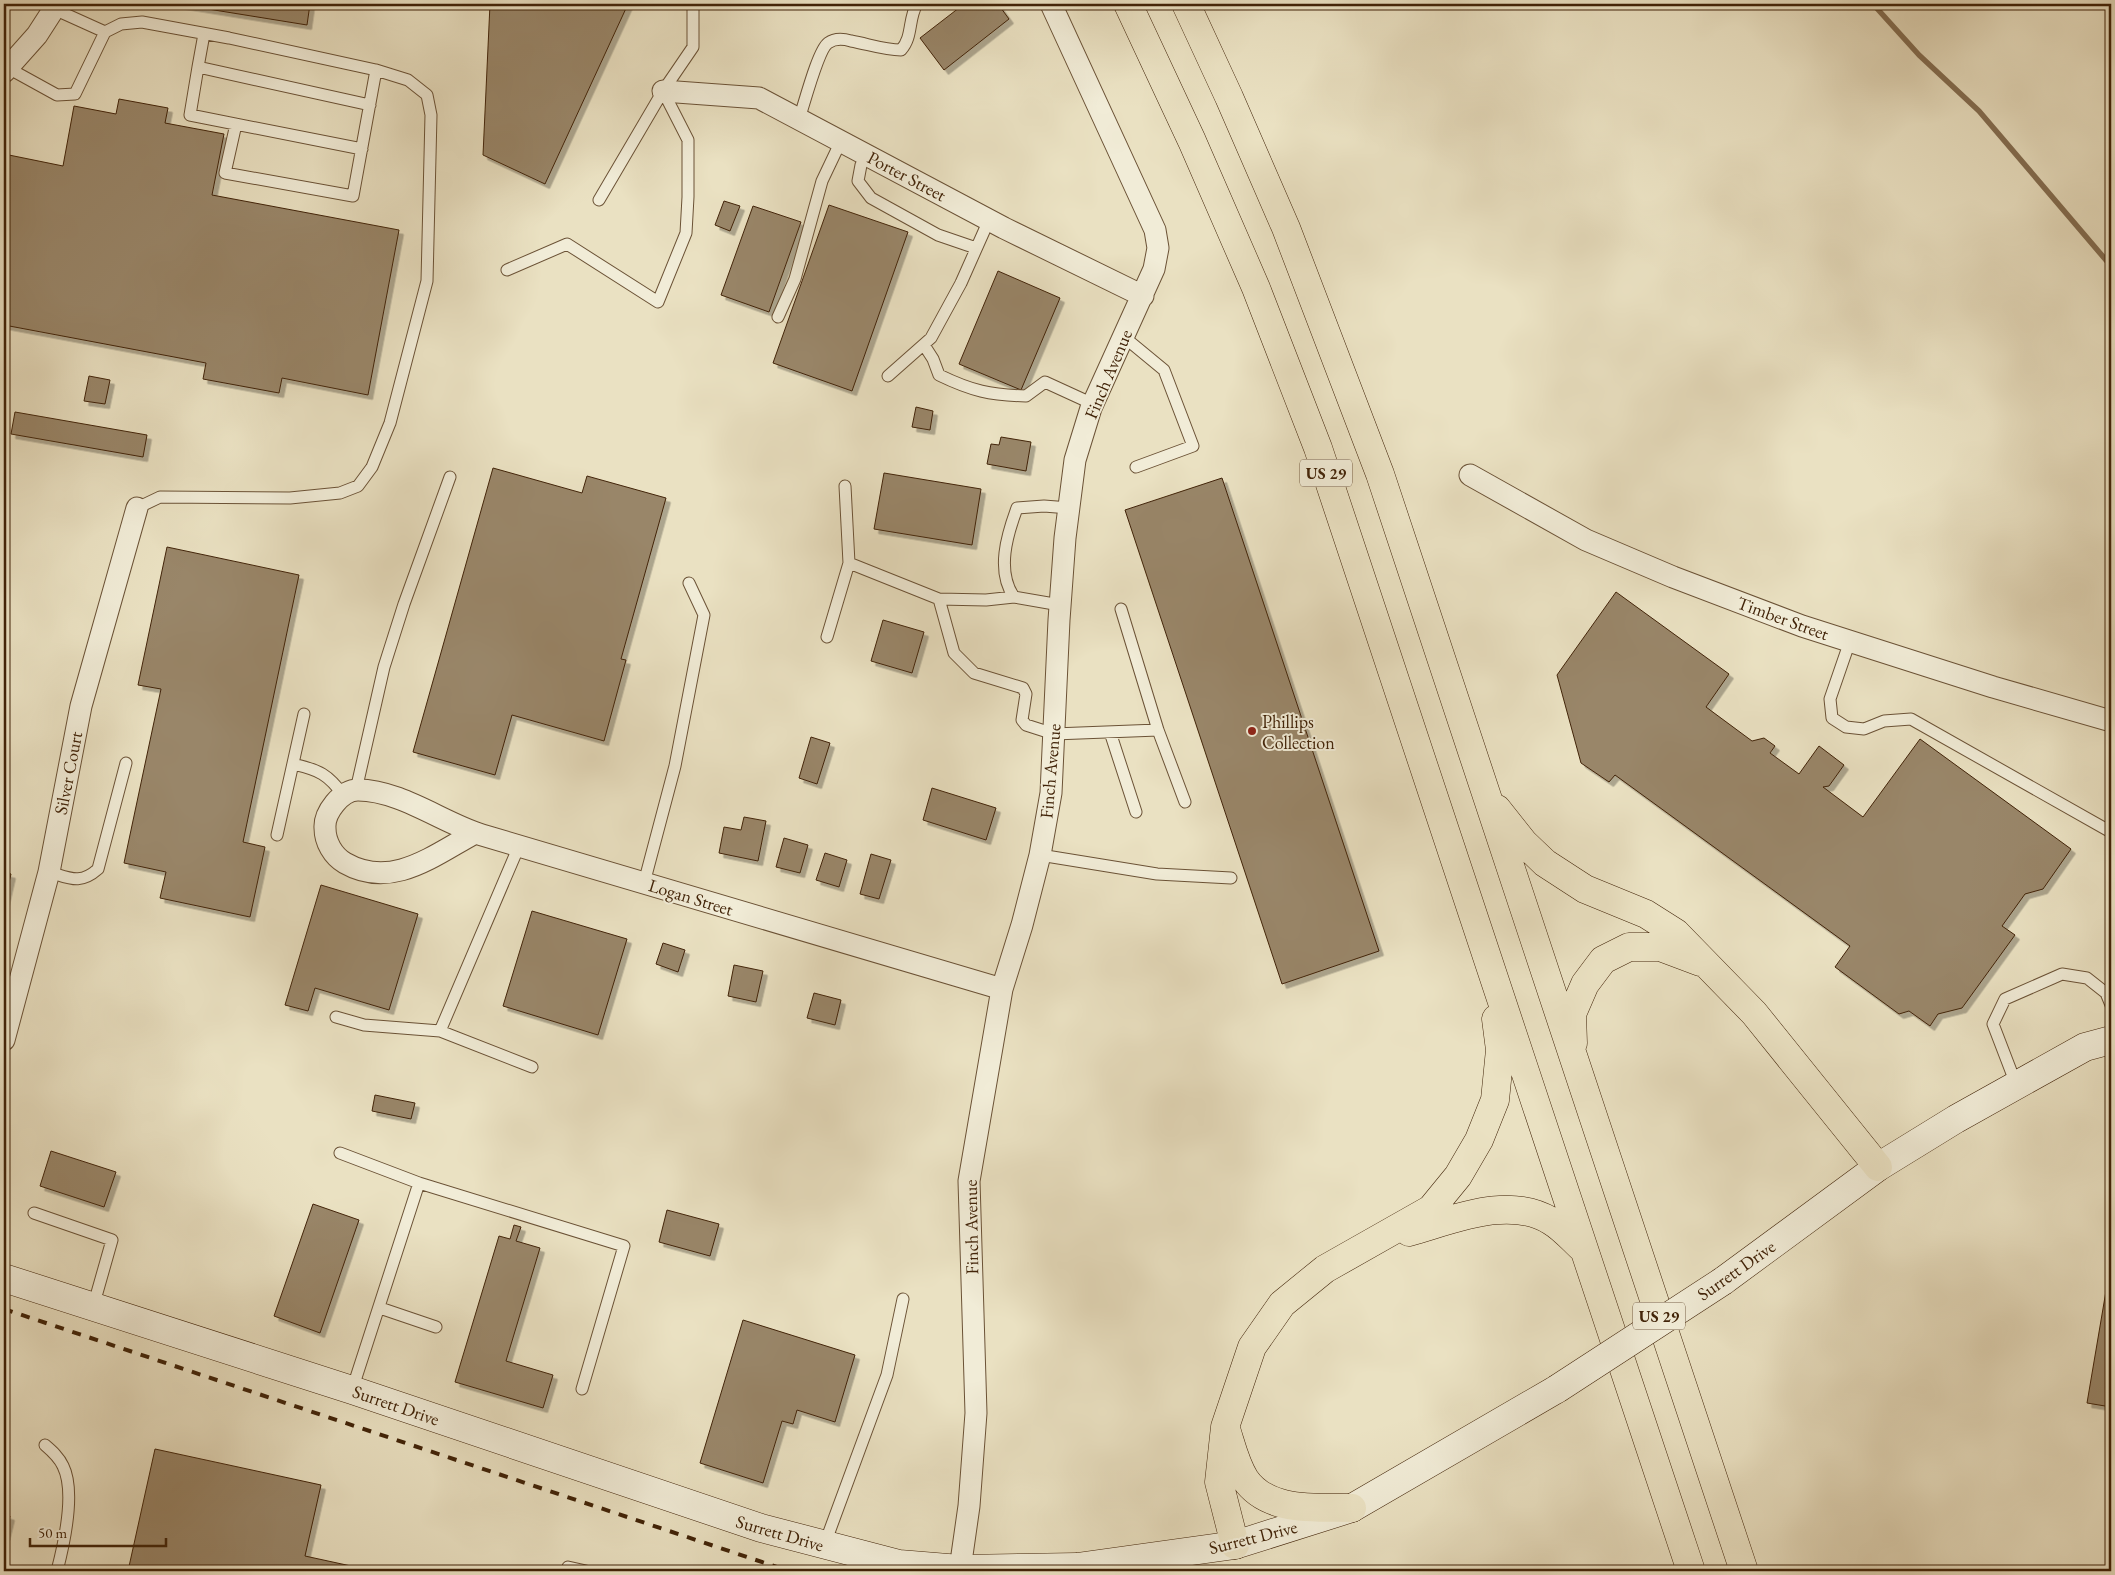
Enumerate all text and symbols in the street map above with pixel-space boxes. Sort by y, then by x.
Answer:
street label: Porter Street [864,146,951,206]
street label: Finch Avenue [1079,326,1137,422]
road number: US 29 [1300,459,1352,486]
street label: Timber Street [1734,591,1832,645]
place label: Phillips Collection [1262,710,1335,754]
street label: Finch Avenue [1034,723,1066,819]
marker: Phillips Collection [1246,725,1258,737]
street label: Silver Court [49,729,87,816]
street label: Logan Street [646,873,736,921]
street label: Finch Avenue [959,1179,983,1275]
street label: Surrett Drive [1692,1235,1780,1305]
road number: US 29 [1633,1302,1685,1330]
street label: Surrett Drive [350,1379,442,1431]
street label: Surrett Drive [733,1510,827,1556]
scale bar [30,1515,166,1547]
street label: Surrett Drive [1206,1515,1300,1559]
text: 50 m [38,1523,67,1542]

